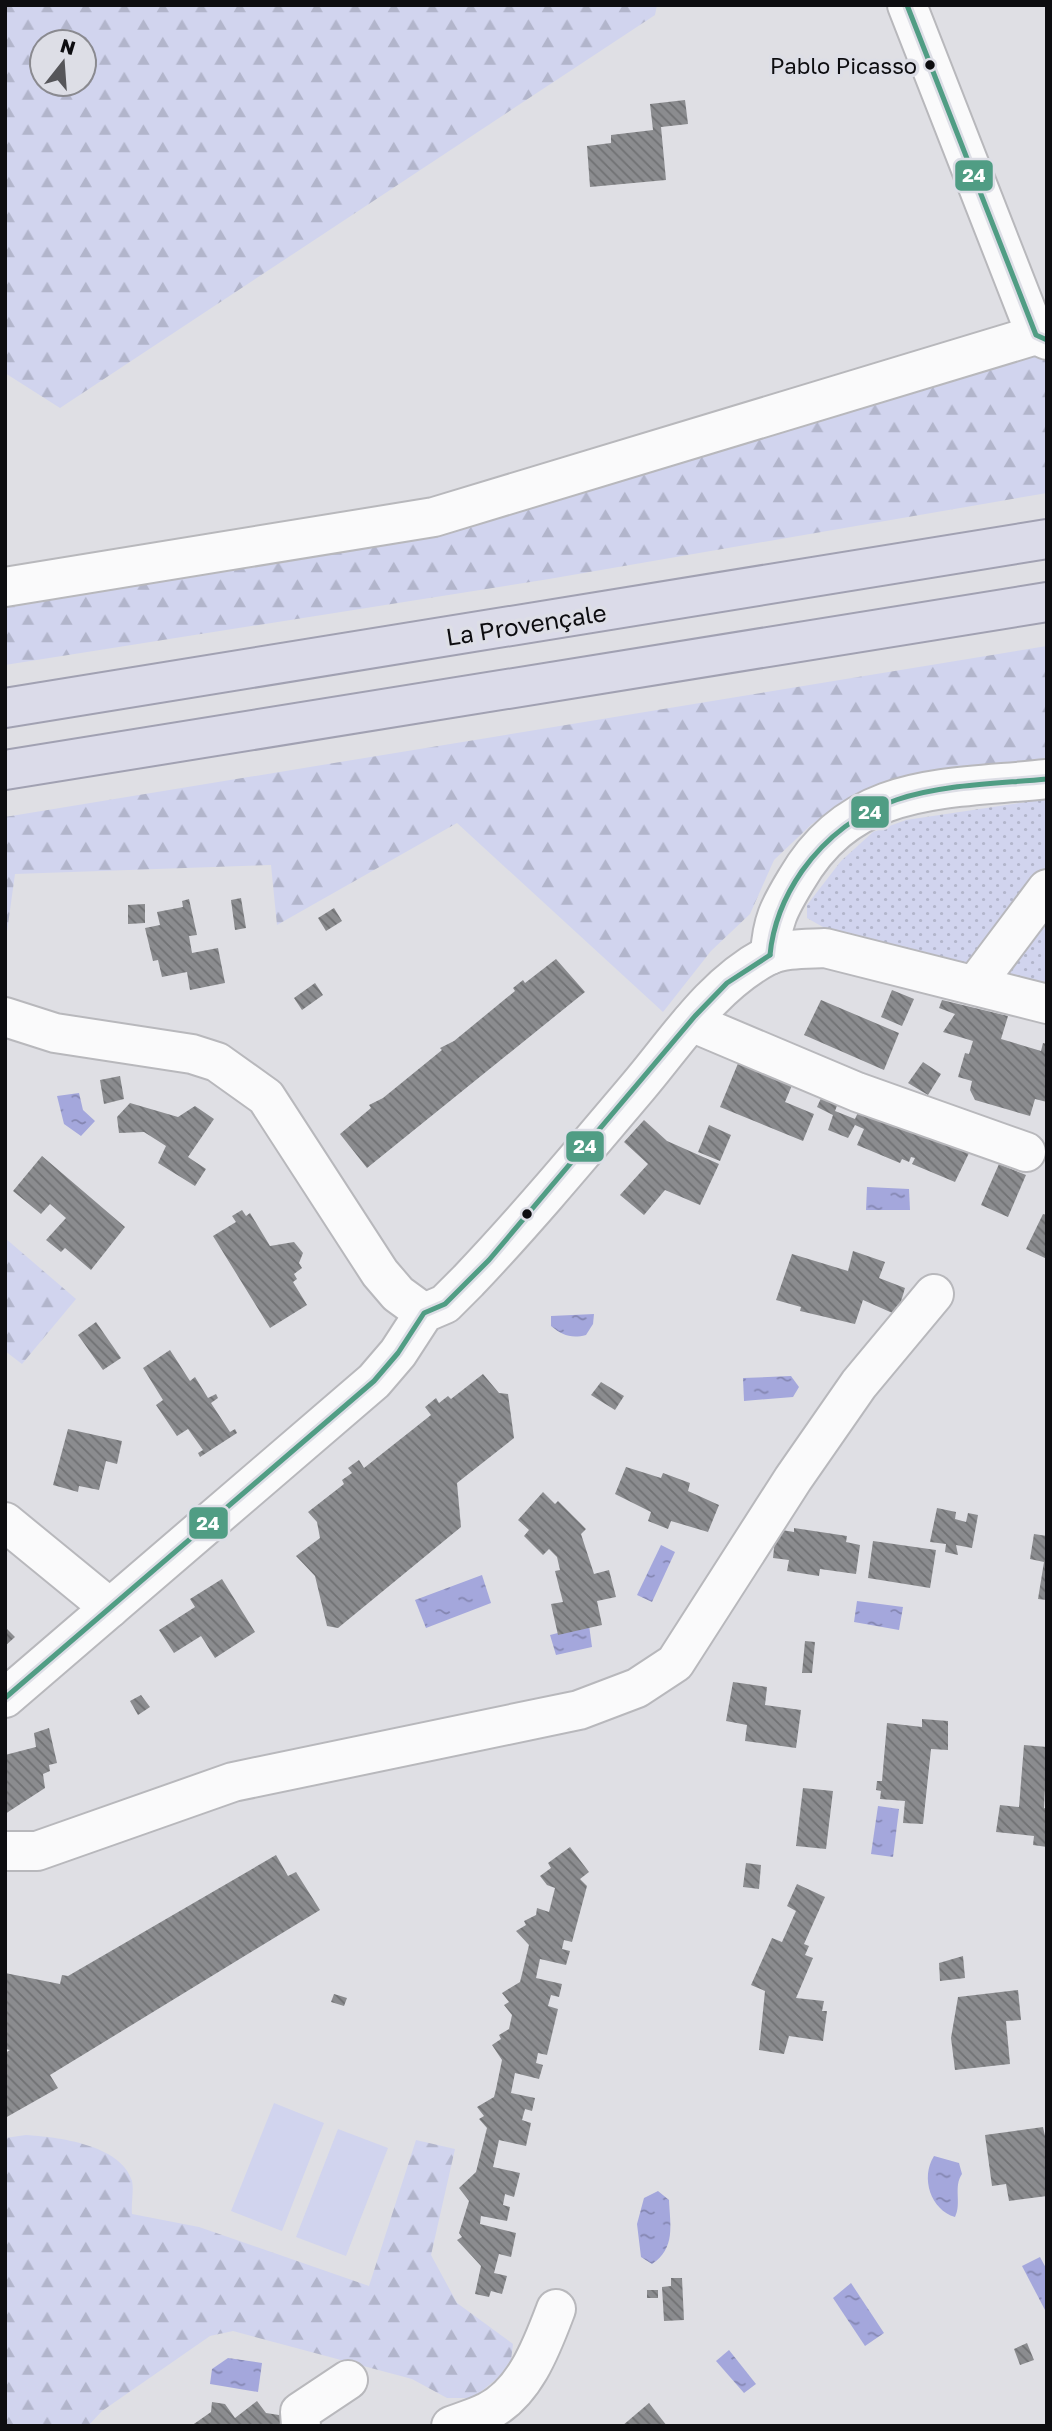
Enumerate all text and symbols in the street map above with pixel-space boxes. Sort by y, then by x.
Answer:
north arrow [28,28,98,98]
text: N [58,33,78,59]
place label: Pablo Picasso [770,52,917,79]
marker: Pablo Picasso [923,58,937,72]
line badge: 24 [954,159,994,192]
text: 24 [962,163,986,186]
street label: La Provençale [444,597,608,651]
line badge: 24 [850,795,890,829]
text: 24 [858,800,882,823]
line badge: 24 [565,1130,605,1163]
text: 24 [573,1134,597,1157]
unlabelled marker [520,1207,534,1221]
line badge: 24 [188,1506,229,1540]
text: 24 [196,1511,220,1534]

